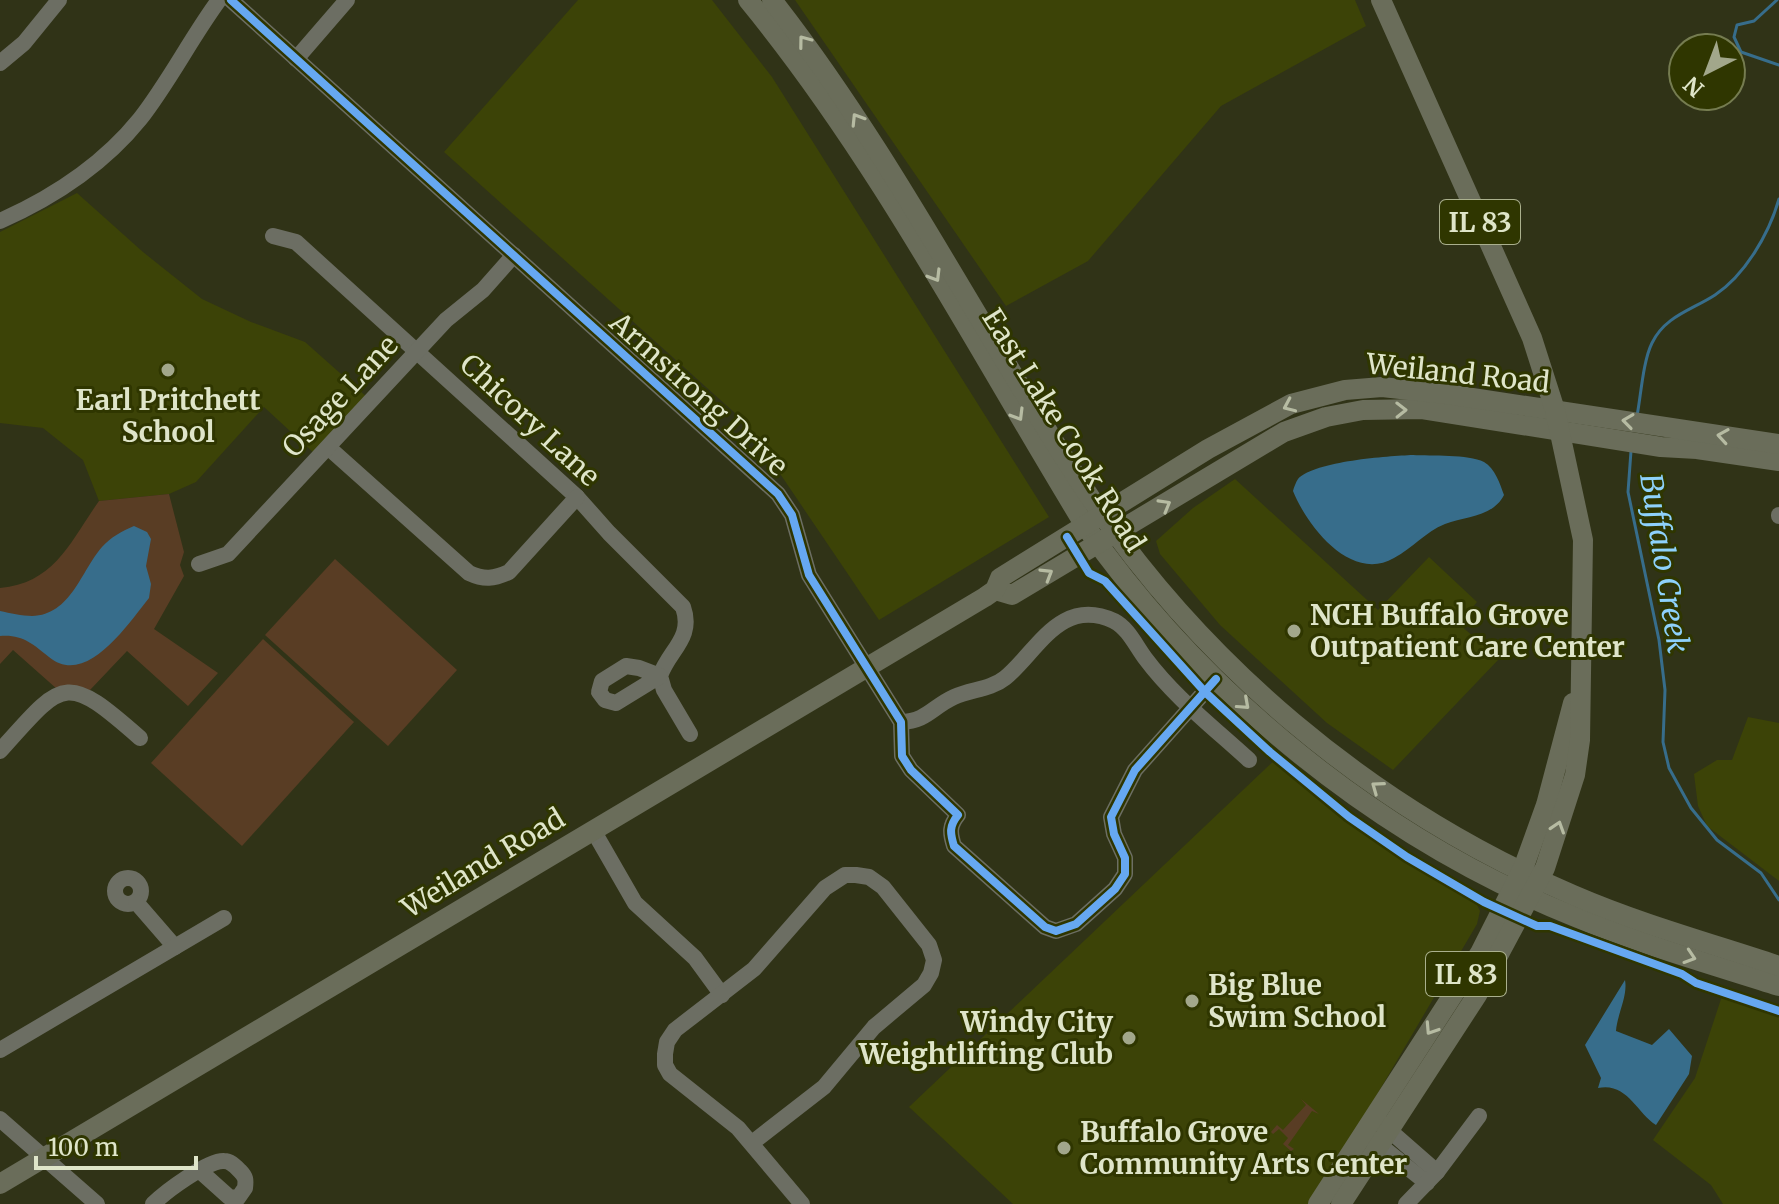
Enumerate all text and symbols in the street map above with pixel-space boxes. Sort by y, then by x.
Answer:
north arrow [1667,32,1747,112]
one-way arrow [799,35,813,50]
text: N [1677,70,1709,103]
one-way arrow [851,113,866,128]
road number: IL 83 [1440,200,1520,244]
one-way arrow [925,267,940,282]
street label: East Lake Cook Road [975,302,1154,558]
street label: Armstrong Drive [602,304,796,484]
street label: Osage Lane [274,327,406,465]
street label: Weiland Road [1364,345,1552,401]
street label: Chicory Lane [453,346,607,494]
marker: Earl Pritchett School [159,361,177,379]
place label: Earl Pritchett School [76,382,260,450]
one-way arrow [1283,397,1297,413]
one-way arrow [1395,401,1408,419]
one-way arrow [1008,406,1024,421]
one-way arrow [1621,413,1635,430]
one-way arrow [1716,428,1730,445]
water label: Buffalo Creek [1632,471,1698,656]
one-way arrow [1156,499,1171,515]
one-way arrow [1038,568,1053,584]
place label: NCH Buffalo Grove Outpatient Care Center [1310,597,1625,665]
marker: NCH Buffalo Grove Outpatient Care Center [1285,622,1303,640]
one-way arrow [1234,695,1249,709]
one-way arrow [1372,782,1386,797]
street label: Weiland Road [394,800,571,926]
one-way arrow [1548,821,1564,835]
one-way arrow [1682,947,1696,963]
road number: IL 83 [1426,952,1506,996]
place label: Big Blue Swim School [1208,967,1386,1035]
marker: Big Blue Swim School [1183,992,1201,1010]
place label: Windy City Weightlifting Club [858,1004,1113,1072]
one-way arrow [1426,1020,1441,1034]
marker: Windy City Weightlifting Club [1120,1029,1138,1047]
place label: Buffalo Grove Community Arts Center [1080,1114,1407,1182]
scale bar [36,1120,196,1170]
text: 100 m [48,1132,119,1163]
marker: Buffalo Grove Community Arts Center [1055,1139,1073,1157]

